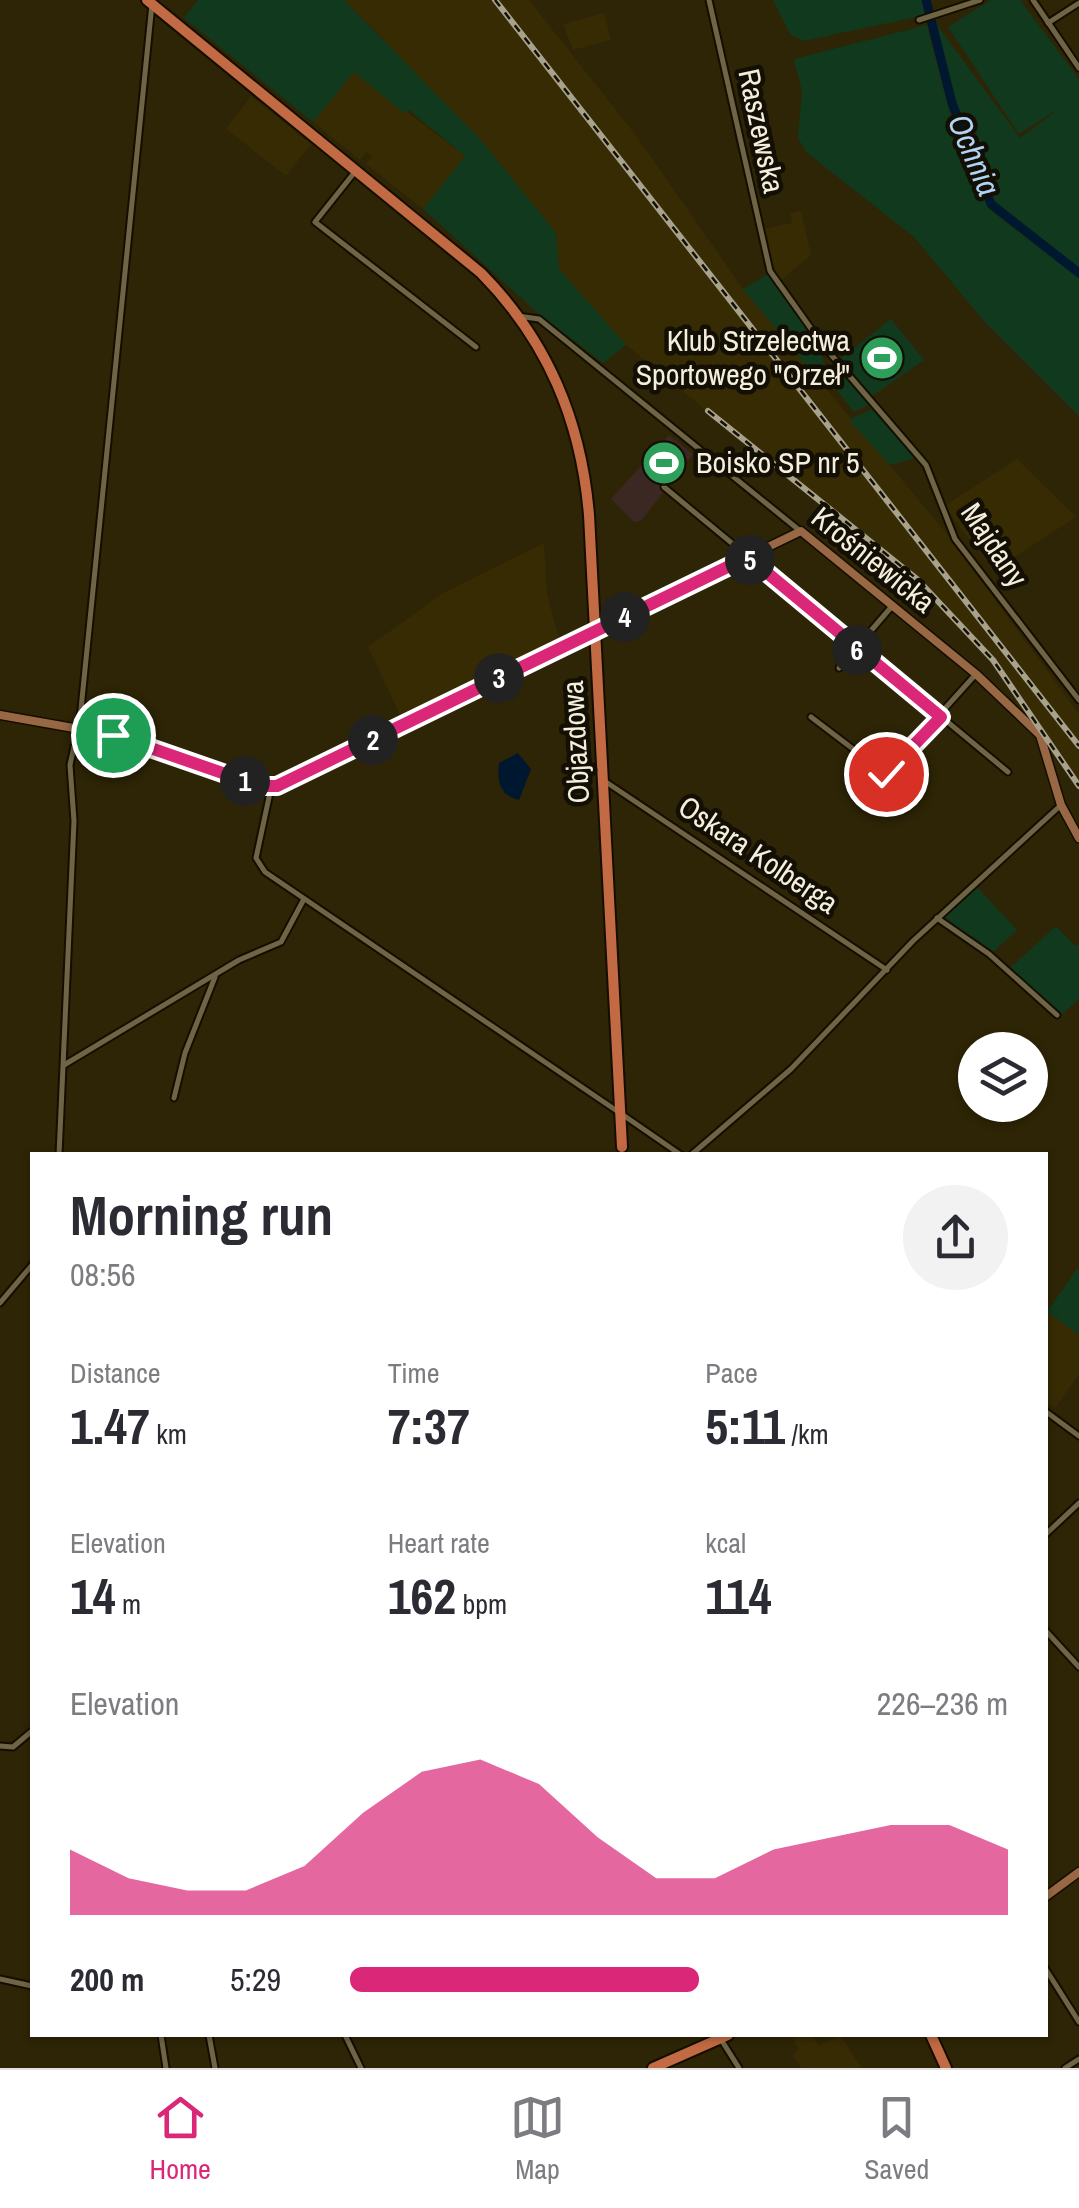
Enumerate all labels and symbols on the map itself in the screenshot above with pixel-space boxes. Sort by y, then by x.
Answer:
street label: Raszewska [729,65,795,197]
water label: Ochnia [938,107,1011,202]
place label: Klub Strzelectwa Sportowego "Orzeł" [636,320,850,394]
sports icon: Klub Strzelectwa Sportowego "Orzeł" [859,335,905,381]
sports icon: Boisko SP nr 5 [641,440,687,486]
place label: Boisko SP nr 5 [696,442,860,482]
street label: Majdany [952,495,1038,595]
street label: Krośniewicka [804,497,944,621]
pin: 5 [725,535,775,585]
pin: 4 [600,592,650,642]
pin: 6 [832,625,882,675]
pin: 3 [474,653,524,703]
street label: Objazdowa [552,679,598,805]
pin [71,693,156,778]
pin: 2 [348,715,398,765]
pin [844,732,929,817]
pin: 1 [220,756,270,806]
street label: Oskara Kolberga [671,786,847,923]

